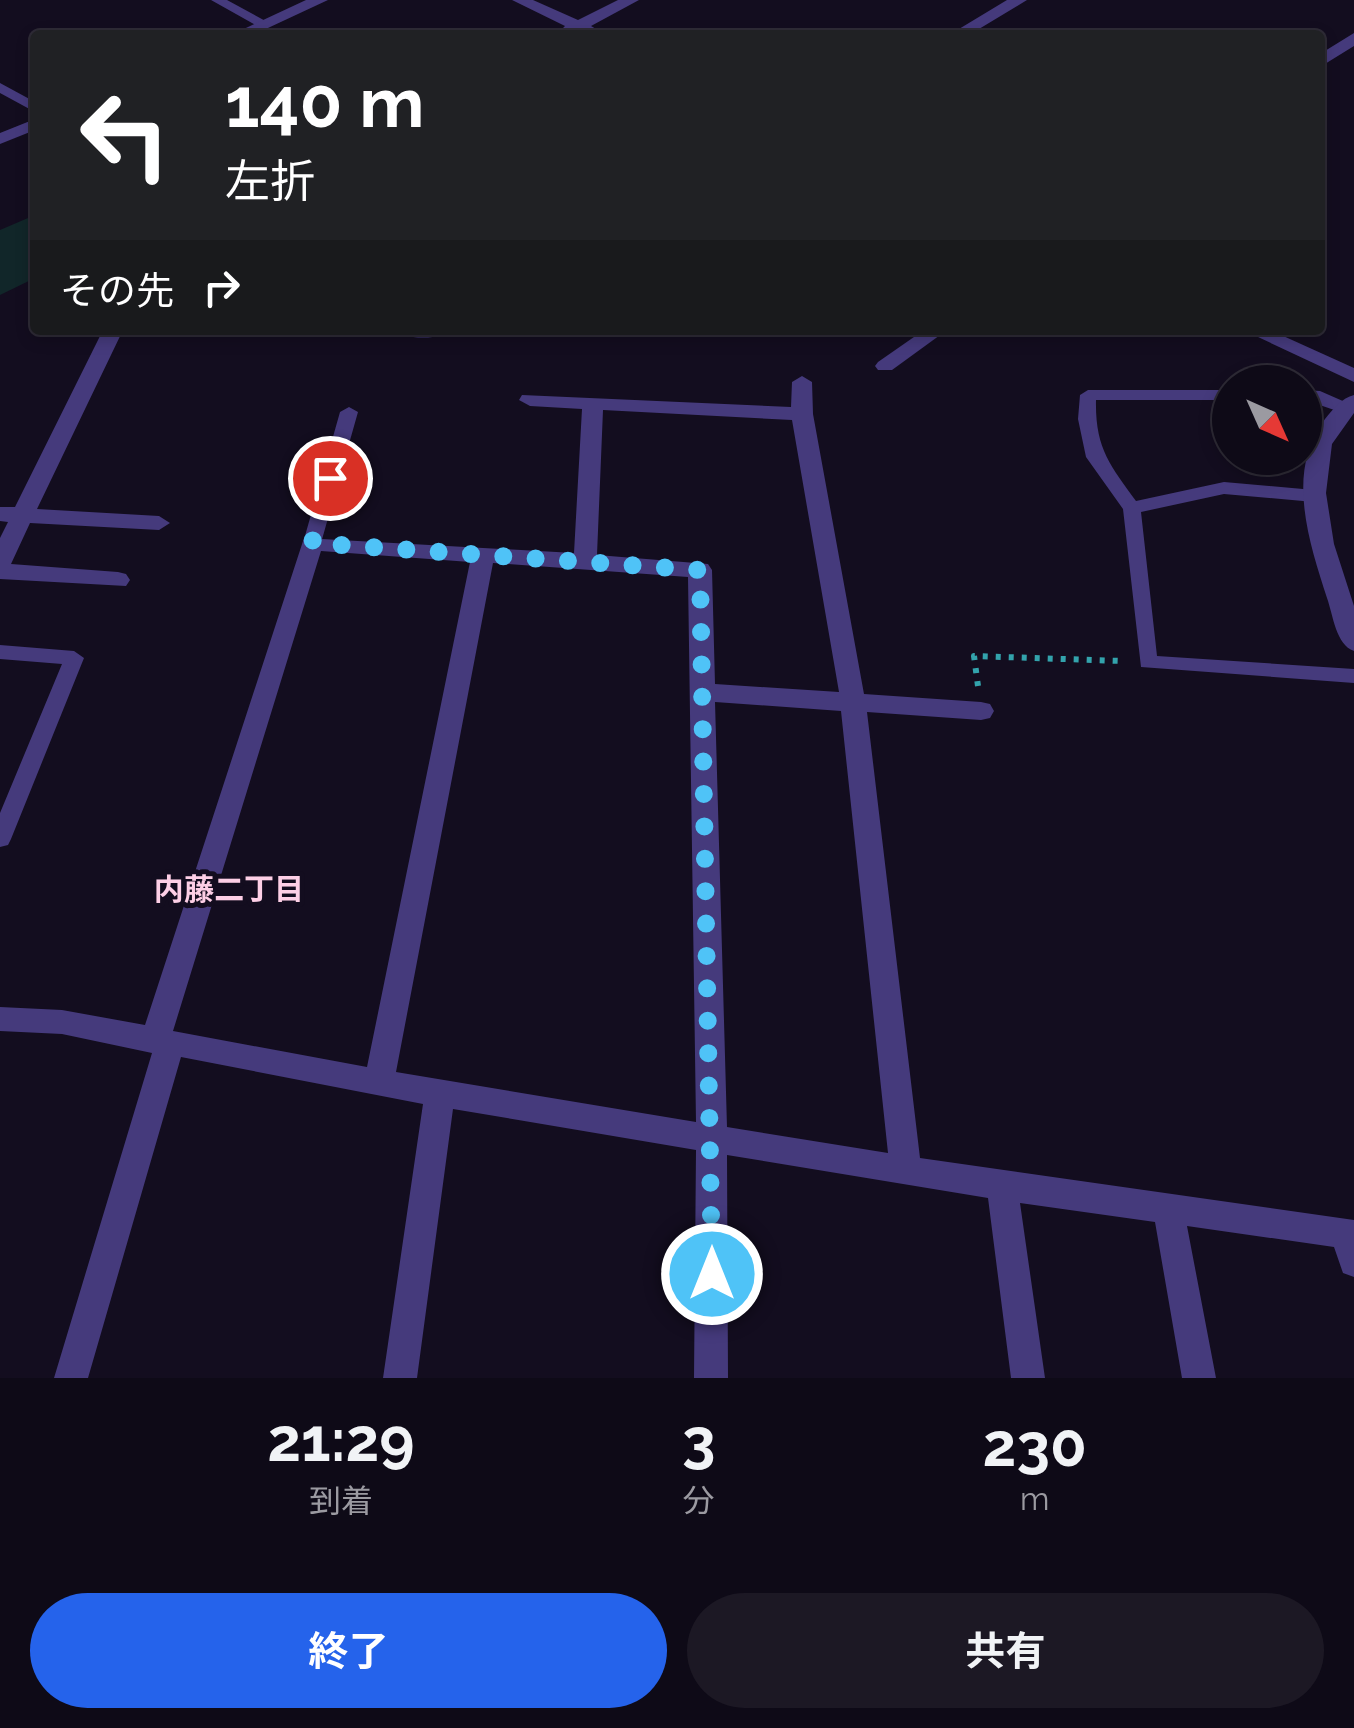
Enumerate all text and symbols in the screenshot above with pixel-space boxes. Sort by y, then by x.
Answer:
text: 140 m [225,61,425,143]
icon: left [60,70,190,200]
text: 左折 [225,155,315,208]
icon: right [194,260,249,315]
text: その先 [60,268,174,313]
north arrow [1212,365,1322,475]
map controls [1212,365,1322,475]
pin [288,436,373,521]
icon: arrive [303,451,358,506]
district label: 内藤二丁目 [154,872,304,907]
position arrow [660,1222,764,1326]
text: 21:29 [267,1405,415,1475]
text: 3 [682,1405,715,1475]
text: 230 [983,1410,1087,1480]
text: m [1020,1480,1049,1517]
text: 到着 [309,1482,373,1519]
text: 分 [683,1482,715,1519]
button: 終了 [30,1593,667,1708]
button: 共有 [687,1593,1324,1708]

